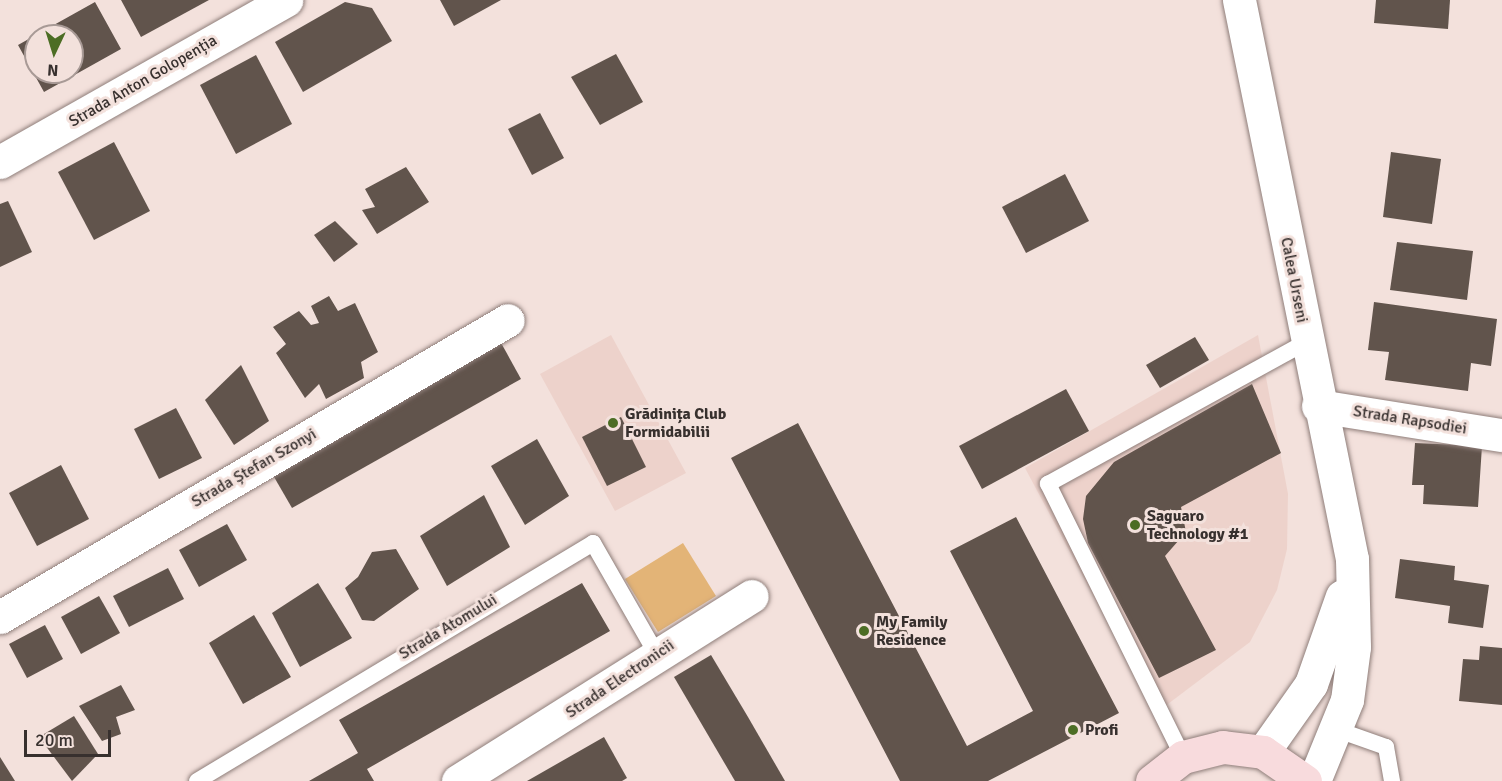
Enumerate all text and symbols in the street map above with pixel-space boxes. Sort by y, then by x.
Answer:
north arrow [24,24,84,84]
street label: Strada Anton Golopenția [66,31,220,131]
text: N [47,60,59,80]
street label: Calea Urseni [1276,236,1312,324]
street label: Strada Rapsodiei [1352,402,1468,438]
place label: Grădinița Club Formidabilii [625,404,726,442]
marker: Grădinița Club Formidabilii [606,416,620,430]
street label: Strada Ștefan Szonyi [188,424,320,512]
place label: Saguaro Technology #1 [1147,506,1248,544]
marker: Saguaro Technology #1 [1128,518,1142,532]
street label: Strada Atomului [396,590,500,664]
place label: My Family Residence [876,612,947,650]
marker: My Family Residence [857,624,871,638]
street label: Strada Electronicii [562,636,678,722]
scale bar [27,718,114,756]
place label: Profi [1085,720,1118,740]
marker: Profi [1066,723,1080,737]
text: 20 m [35,729,73,751]

